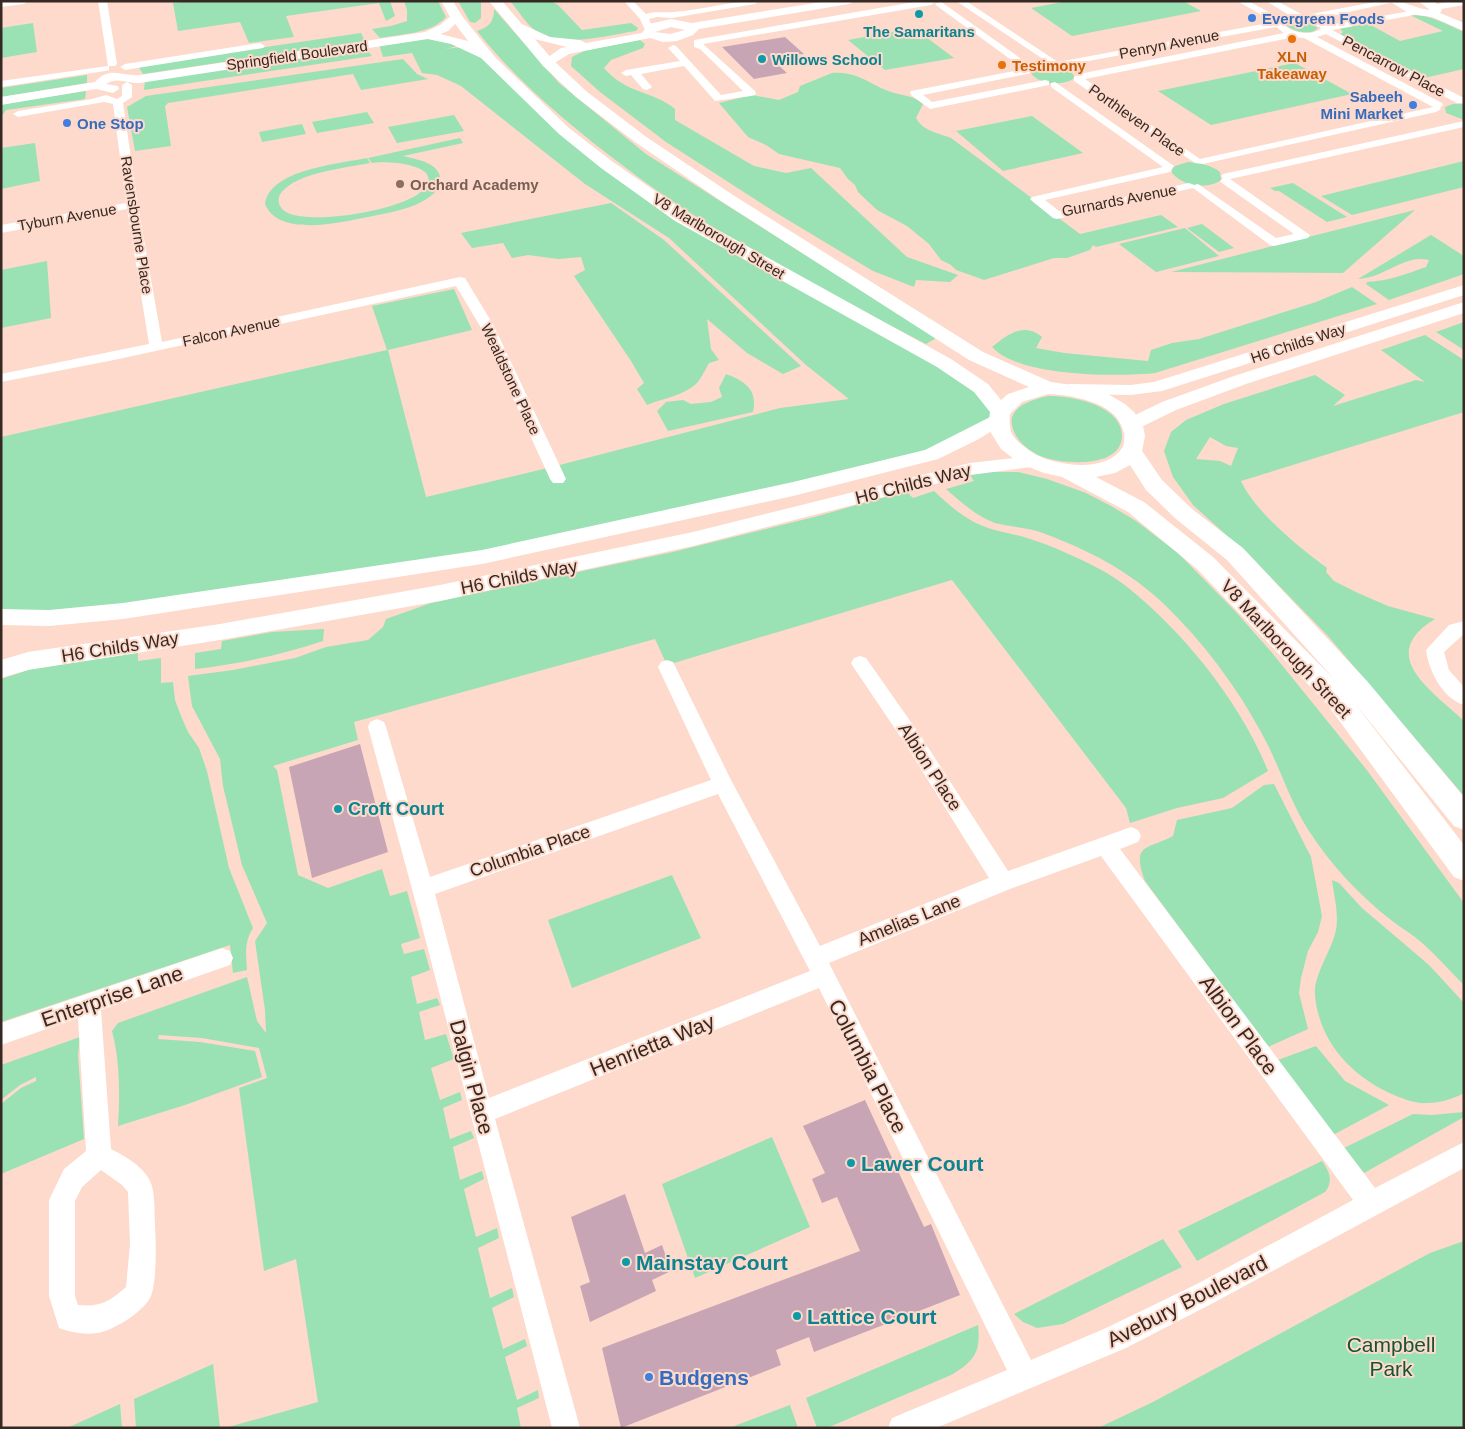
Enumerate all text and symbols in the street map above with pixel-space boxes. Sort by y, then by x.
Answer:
marker: The Samaritans [913,8,925,20]
place label: Evergreen Foods [1262,10,1385,27]
marker: Evergreen Foods [1246,12,1258,24]
place label: The Samaritans [863,23,975,40]
street label: Penryn Avenue [1118,26,1220,62]
street label: Pencarrow Place [1340,32,1448,100]
marker: XLN Takeaway [1286,33,1298,45]
street label: Springfield Boulevard [225,37,369,73]
place label: XLN Takeaway [1257,48,1328,82]
place label: Willows School [772,51,882,68]
marker: Willows School [756,53,768,65]
place label: Testimony [1012,57,1087,74]
marker: Testimony [996,59,1008,71]
street label: Porthleven Place [1086,81,1188,159]
place label: Sabeeh Mini Market [1320,88,1403,122]
marker: Sabeeh Mini Market [1407,99,1419,111]
place label: One Stop [77,115,144,132]
marker: One Stop [61,117,73,129]
street label: Ravensbourne Place [118,155,156,295]
place label: Orchard Academy [410,176,539,193]
marker: Orchard Academy [394,178,406,190]
street label: Gurnards Avenue [1060,181,1178,219]
street label: V8 Marlborough Street [650,190,789,283]
street label: Tyburn Avenue [16,200,118,234]
street label: Falcon Avenue [181,312,281,350]
street label: H6 Childs Way [1248,320,1348,366]
street label: Wealdstone Place [478,321,544,437]
street label: H6 Childs Way [853,460,973,508]
street label: H6 Childs Way [459,556,579,598]
street label: V8 Marlborough Street [1217,576,1355,722]
street label: H6 Childs Way [60,628,180,666]
street label: Albion Place [894,720,966,814]
place label: Croft Court [348,799,444,819]
marker: Croft Court [332,803,344,815]
street label: Columbia Place [467,821,593,881]
street label: Amelias Lane [855,890,963,950]
street label: Enterprise Lane [38,961,186,1031]
street label: Albion Place [1195,971,1283,1079]
street label: Columbia Place [824,995,912,1137]
street label: Henrietta Way [586,1009,718,1080]
street label: Dalgin Place [446,1017,498,1137]
place label: Lawer Court [861,1152,984,1175]
marker: Lawer Court [845,1157,857,1169]
place label: Mainstay Court [636,1251,788,1274]
street label: Avebury Boulevard [1103,1251,1271,1351]
marker: Mainstay Court [620,1256,632,1268]
place label: Lattice Court [807,1305,937,1328]
marker: Lattice Court [791,1310,803,1322]
park label: Campbell Park [1347,1333,1435,1380]
place label: Budgens [659,1366,749,1389]
marker: Budgens [643,1371,655,1383]

